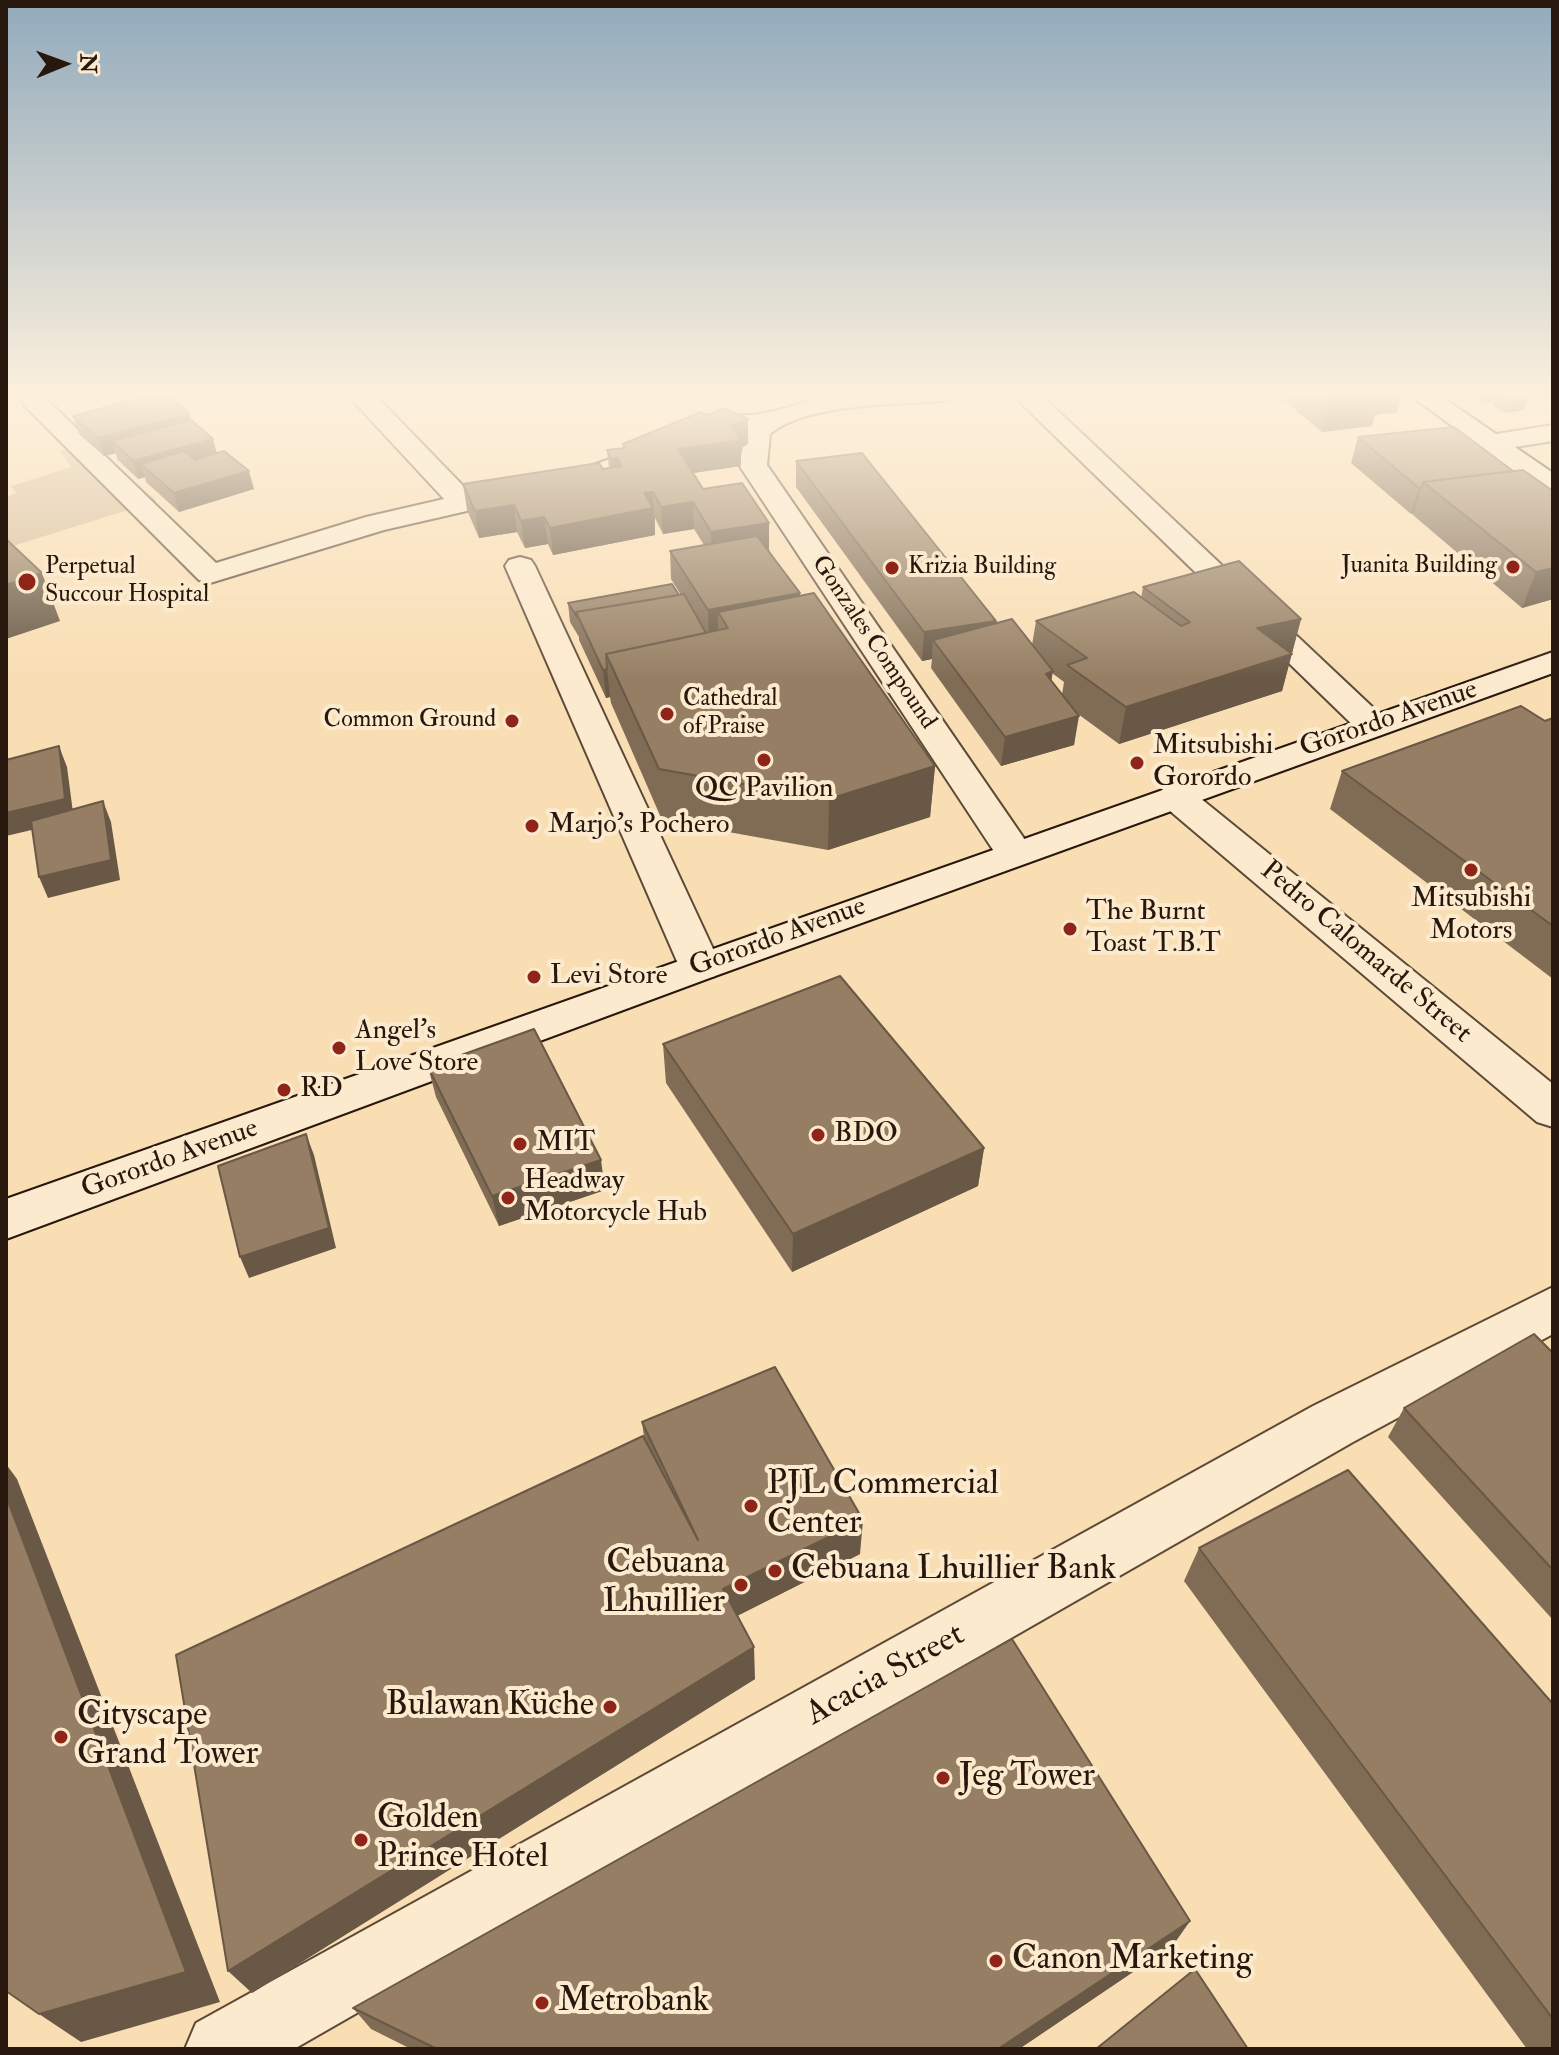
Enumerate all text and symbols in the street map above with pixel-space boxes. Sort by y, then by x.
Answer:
north arrow [24,24,104,104]
text: N [74,53,102,74]
street label: Gonzales Compound [804,551,942,735]
place label: Juanita Building [1341,553,1497,581]
place label: Perpetual Succour Hospital [45,554,209,610]
place label: Krizia Building [908,554,1056,582]
marker: Juanita Building [1504,558,1522,576]
marker: Krizia Building [883,559,901,577]
marker: Perpetual Succour Hospital [16,571,38,593]
street label: Gorordo Avenue [1296,674,1482,766]
place label: Cathedral of Praise [683,686,778,742]
marker: Cathedral of Praise [658,705,676,723]
place label: Common Ground [324,707,496,735]
marker: Common Ground [503,712,521,730]
place label: Mitsubishi Gorordo [1153,730,1273,796]
marker: QC Pavilion [755,751,773,769]
marker: Mitsubishi Gorordo [1128,754,1146,772]
place label: QC Pavilion [695,773,833,807]
place label: Marjo's Pochero [548,809,730,843]
marker: Marjo's Pochero [523,817,541,835]
street label: Pedro Calomarde Street [1252,855,1478,1051]
marker: Mitsubishi Motors [1462,861,1480,879]
place label: Mitsubishi Motors [1411,883,1531,949]
street label: Gorordo Avenue [685,891,871,985]
place label: The Burnt Toast T.B.T [1086,896,1221,962]
marker: The Burnt Toast T.B.T [1061,920,1079,938]
place label: Levi Store [550,960,667,994]
marker: Levi Store [525,968,543,986]
place label: Angel's Love Store [355,1015,478,1081]
marker: Angel's Love Store [330,1039,348,1057]
place label: RD [300,1073,343,1107]
marker: RD [275,1081,293,1099]
street label: Gorordo Avenue [77,1113,263,1207]
place label: BDO [834,1118,898,1152]
marker: BDO [809,1126,827,1144]
place label: MIT [536,1127,595,1161]
marker: MIT [511,1135,529,1153]
place label: Headway Motorcycle Hub [524,1165,707,1231]
marker: Headway Motorcycle Hub [499,1189,517,1207]
place label: PJL Commercial Center [767,1466,999,1546]
marker: PJL Commercial Center [742,1497,760,1515]
place label: Cebuana Lhuillier [603,1545,725,1624]
place label: Cebuana Lhuillier Bank [791,1551,1116,1591]
marker: Cebuana Lhuillier Bank [766,1562,784,1580]
marker: Cebuana Lhuillier [732,1576,750,1594]
street label: Acacia Street [800,1616,972,1736]
place label: Bulawan Küche [386,1687,594,1727]
place label: Cityscape Grand Tower [77,1697,258,1776]
marker: Bulawan Küche [601,1698,619,1716]
marker: Cityscape Grand Tower [52,1728,70,1746]
place label: Jeg Tower [959,1758,1095,1798]
marker: Jeg Tower [934,1769,952,1787]
place label: Golden Prince Hotel [377,1800,549,1880]
marker: Golden Prince Hotel [352,1831,370,1849]
place label: Canon Marketing [1012,1941,1253,1981]
marker: Canon Marketing [987,1952,1005,1970]
place label: Metrobank [558,1983,709,2023]
marker: Metrobank [533,1994,551,2012]

